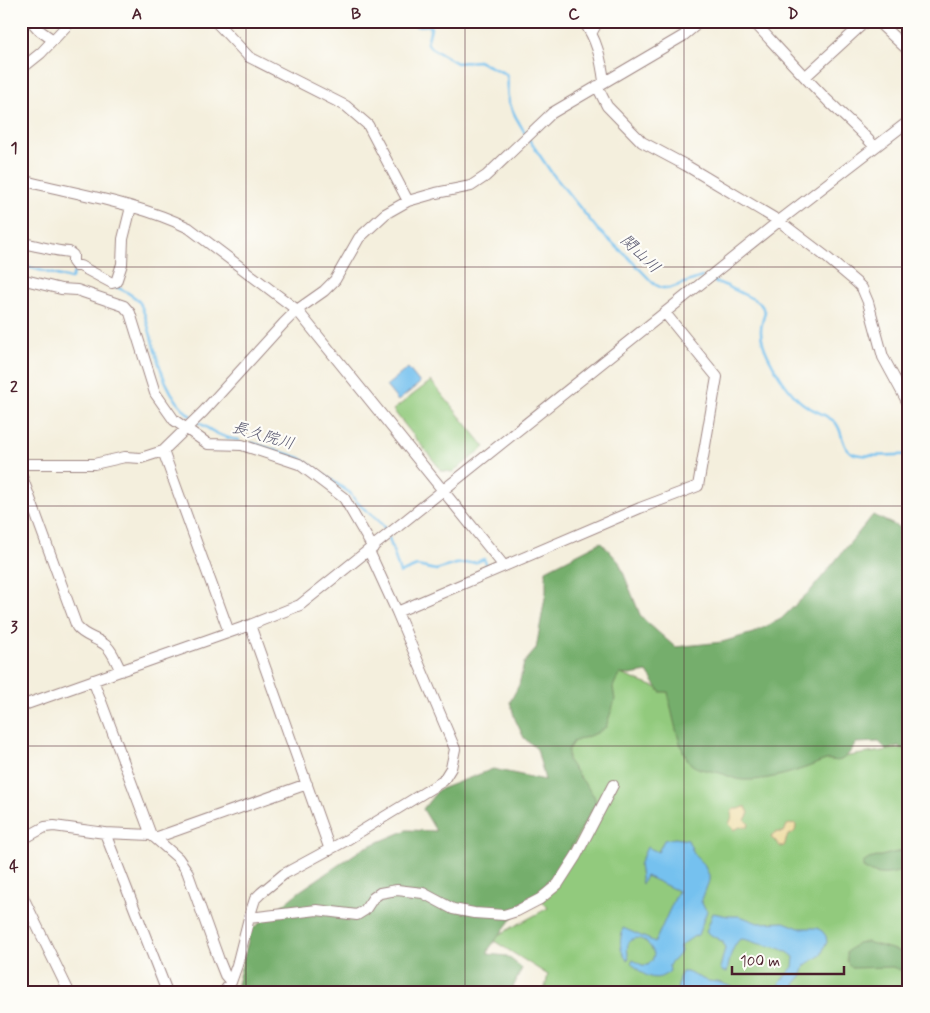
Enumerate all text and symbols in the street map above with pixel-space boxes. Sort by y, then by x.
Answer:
text: A [132,4,142,25]
text: B [351,4,361,25]
text: C [568,4,580,25]
text: D [787,4,799,25]
text: 1 [10,138,18,159]
water label: 関山川 [615,230,665,278]
text: 2 [10,377,18,398]
water label: 長久院川 [229,417,297,455]
text: 3 [10,617,18,638]
text: 4 [9,856,19,877]
scale bar [732,943,845,975]
text: 100 m [740,952,780,972]

